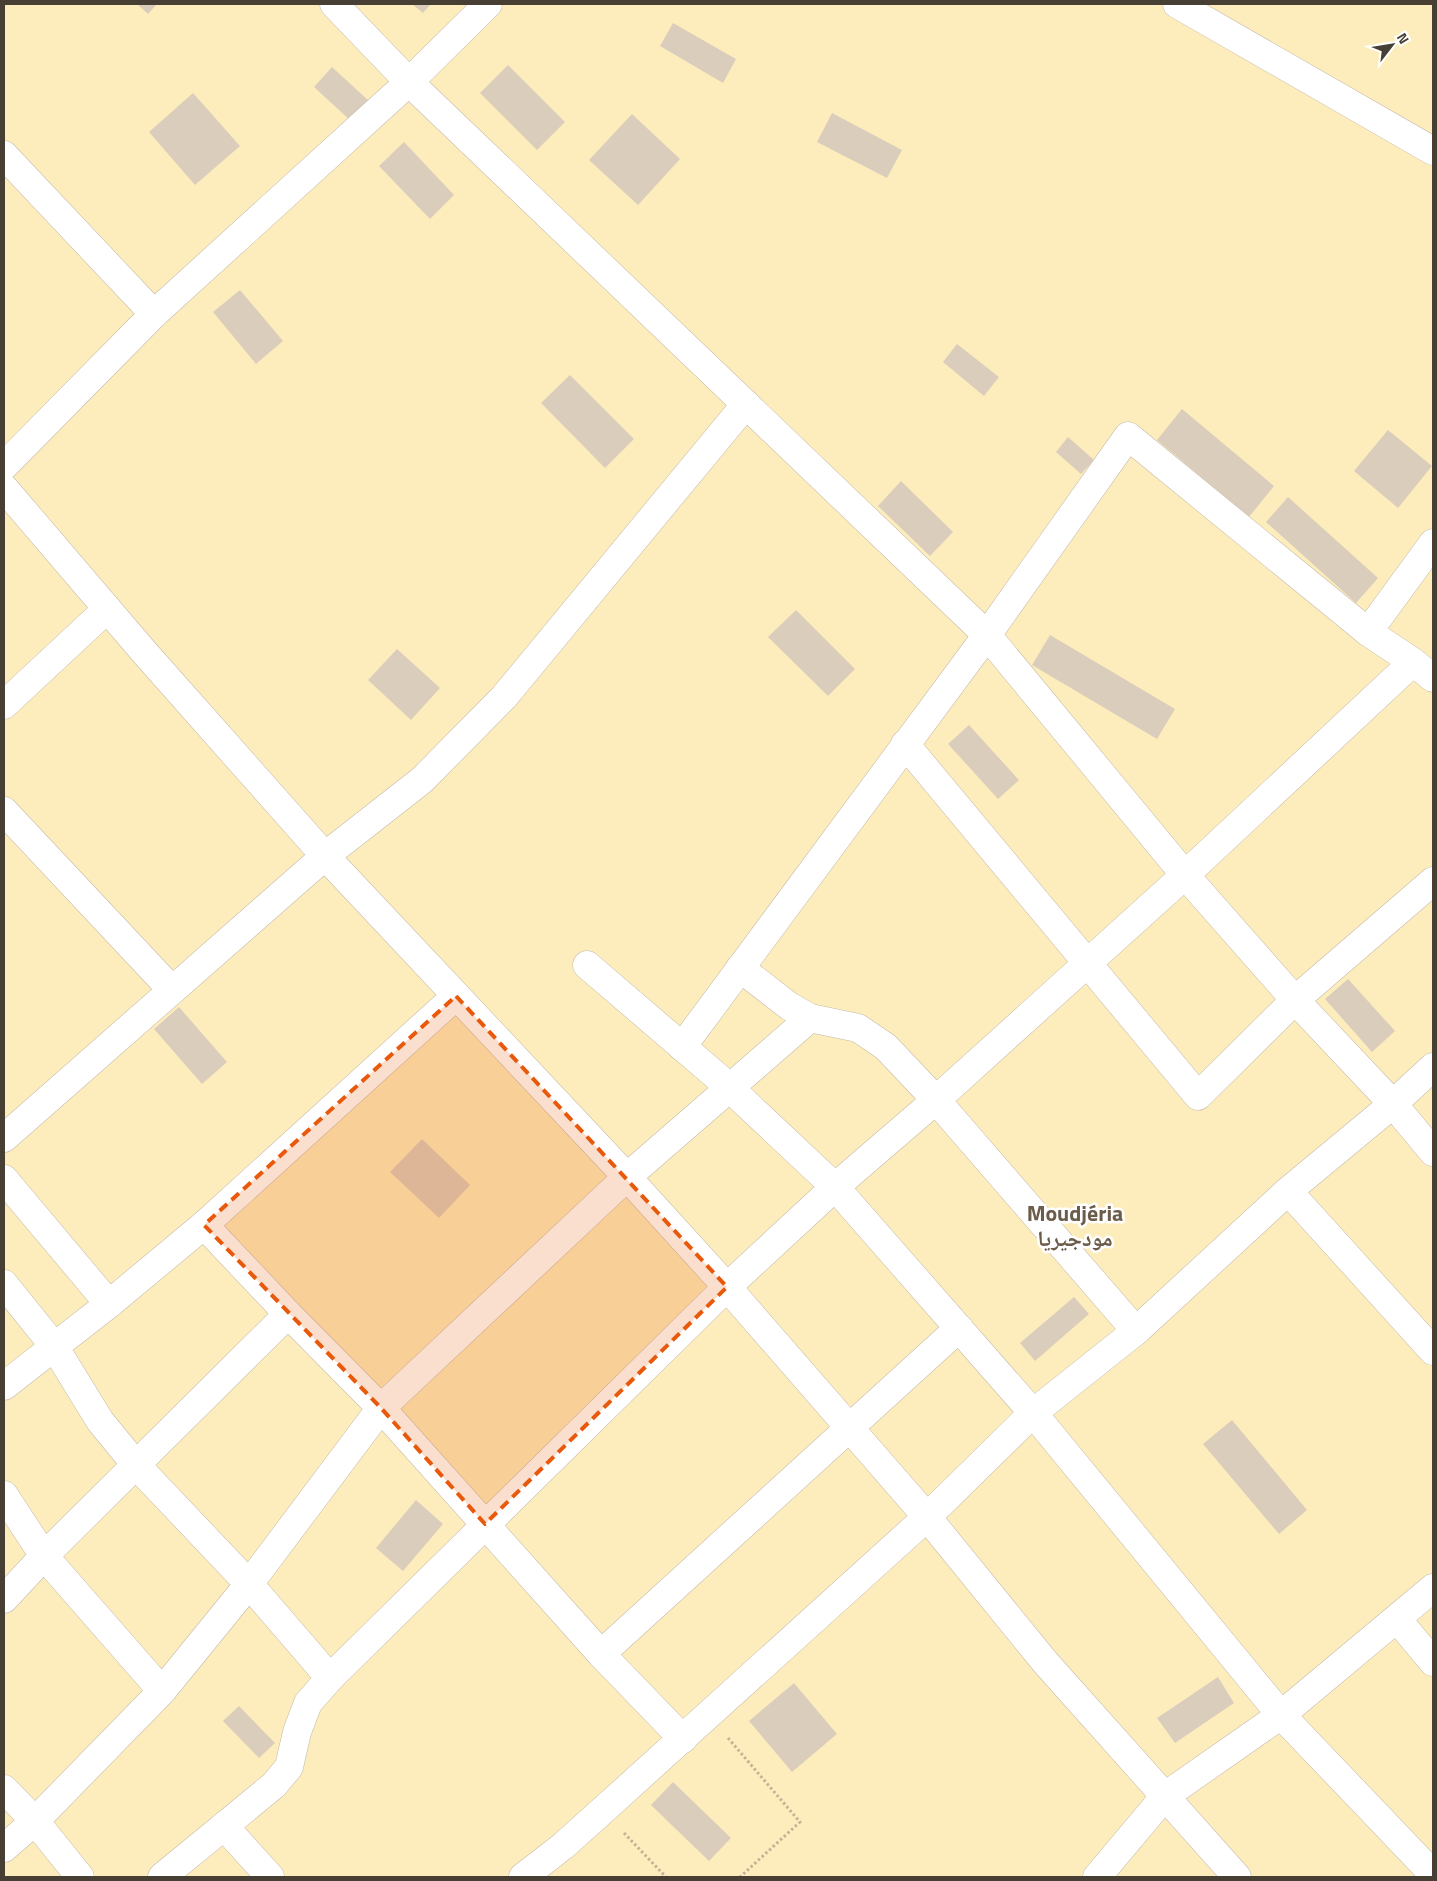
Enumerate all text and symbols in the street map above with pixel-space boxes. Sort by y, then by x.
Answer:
north arrow [1367,20,1417,70]
text: N [1392,28,1415,48]
district label: Moudjéria مودجيريا [1027,1196,1123,1255]

